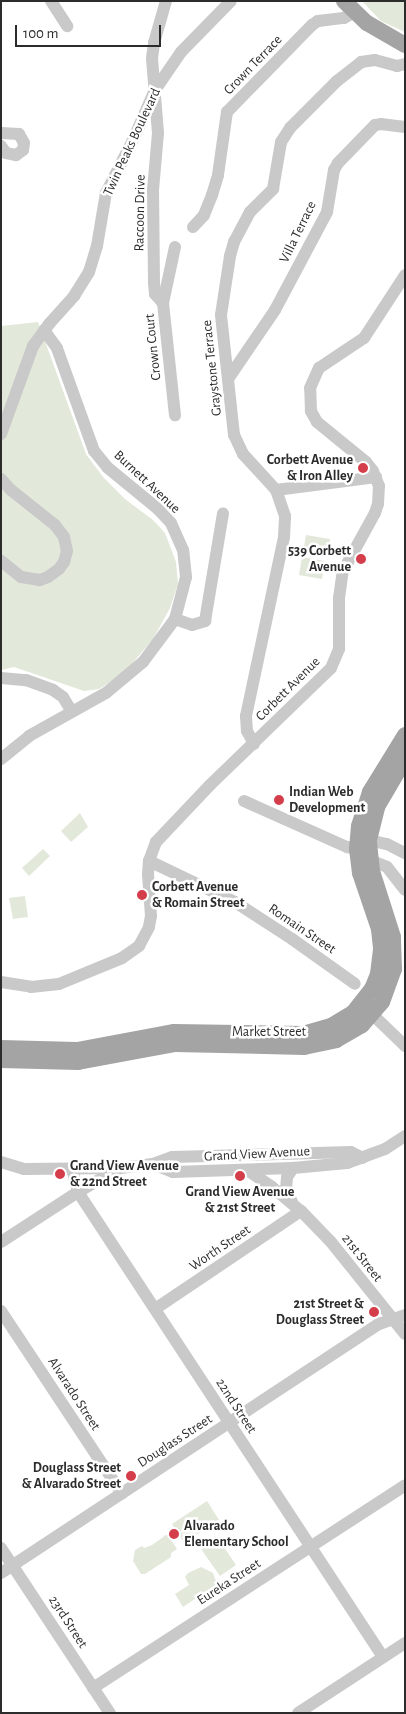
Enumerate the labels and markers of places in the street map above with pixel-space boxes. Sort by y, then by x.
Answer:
place label: Corbett Avenue & Iron Alley [267,452,353,484]
marker: Corbett Avenue & Iron Alley [357,462,369,474]
place label: 539 Corbett Avenue [288,543,351,576]
marker: 539 Corbett Avenue [355,553,367,565]
place label: Indian Web Development [289,784,365,816]
marker: Indian Web Development [273,794,285,806]
place label: Corbett Avenue & Romain Street [152,879,244,912]
marker: Corbett Avenue & Romain Street [136,889,148,901]
place label: Grand View Avenue & 22nd Street [70,1158,179,1190]
marker: Grand View Avenue & 22nd Street [54,1168,66,1180]
marker: Grand View Avenue & 21st Street [234,1170,246,1182]
place label: Grand View Avenue & 21st Street [186,1184,294,1216]
place label: 21st Street & Douglass Street [276,1296,364,1328]
marker: 21st Street & Douglass Street [368,1306,380,1318]
place label: Douglass Street & Alvarado Street [22,1460,121,1492]
marker: Douglass Street & Alvarado Street [125,1470,137,1482]
place label: Alvarado Elementary School [184,1518,289,1550]
marker: Alvarado Elementary School [168,1528,180,1540]

